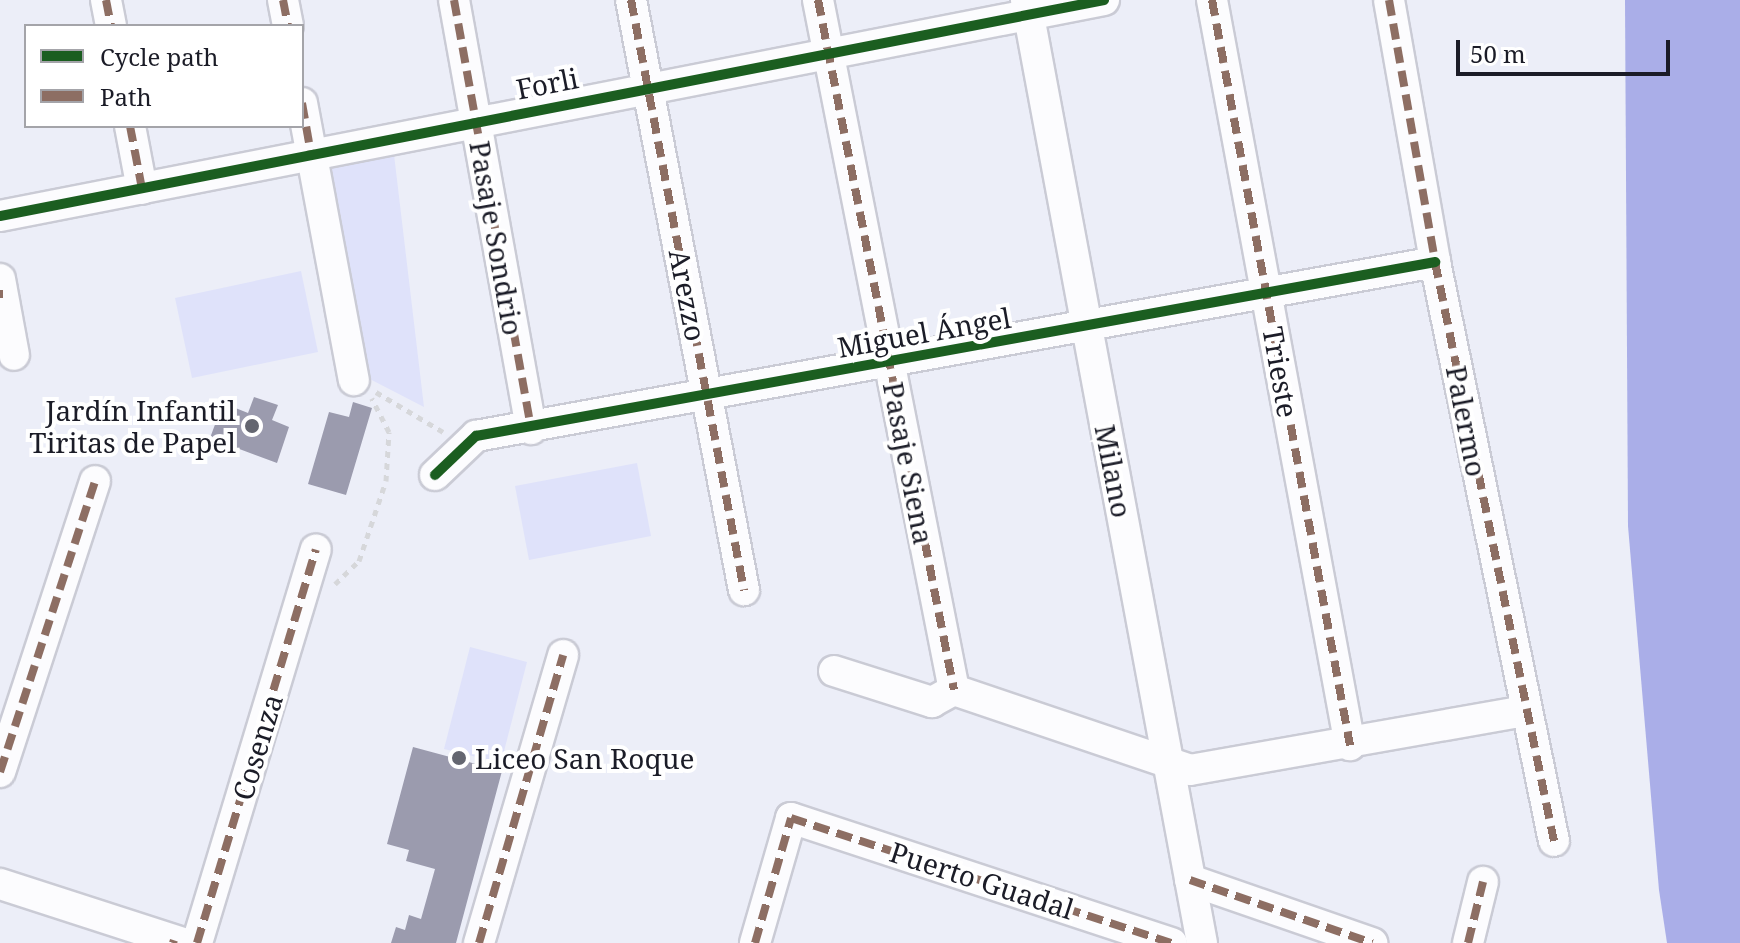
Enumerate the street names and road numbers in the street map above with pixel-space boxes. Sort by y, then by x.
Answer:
street label: Forli [513,61,581,105]
street label: Pasaje Sondrio [463,138,531,338]
street label: Arezzo [663,246,713,344]
street label: Miguel Ángel [835,300,1013,364]
street label: Trieste [1256,324,1306,420]
street label: Palermo [1440,363,1494,479]
street label: Pasaje Siena [877,379,941,547]
street label: Milano [1089,422,1139,520]
street label: Cosenza [225,690,289,804]
street label: Puerto Guadal [886,834,1078,926]

